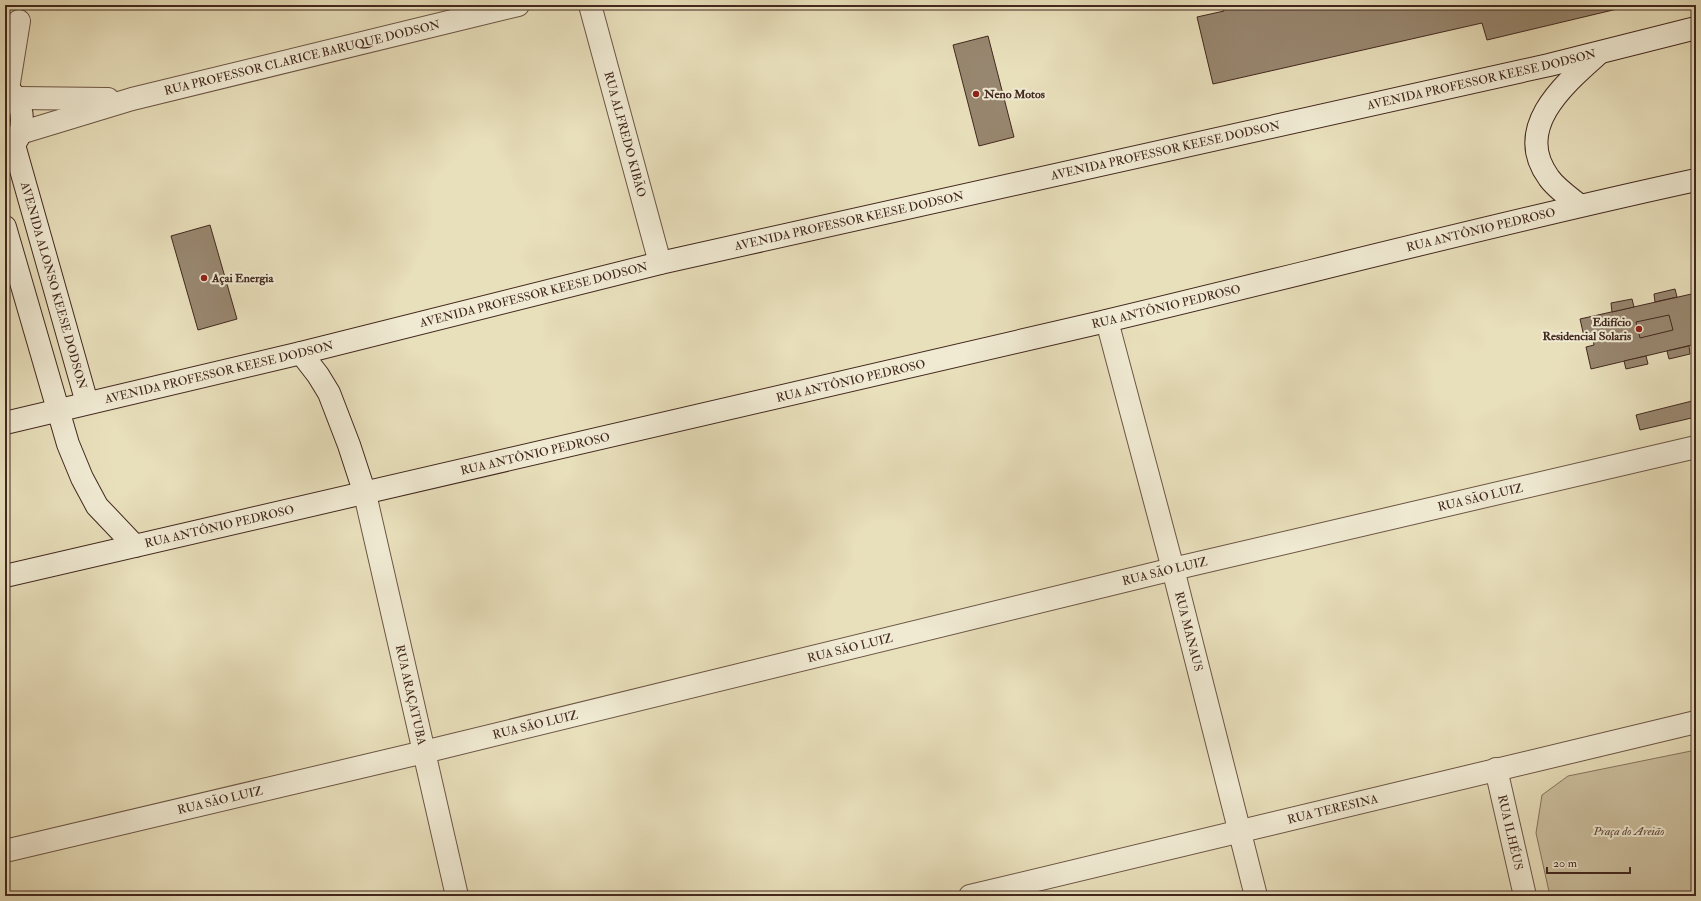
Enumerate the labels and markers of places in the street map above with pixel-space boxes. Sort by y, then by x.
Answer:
place label: Neno Motos [983,87,1045,102]
marker: Neno Motos [971,89,981,99]
place label: Açai Energia [211,271,274,286]
marker: Açai Energia [199,273,209,283]
place label: Edifício Residencial Solaris [1542,315,1631,344]
marker: Edifício Residencial Solaris [1634,324,1644,334]

